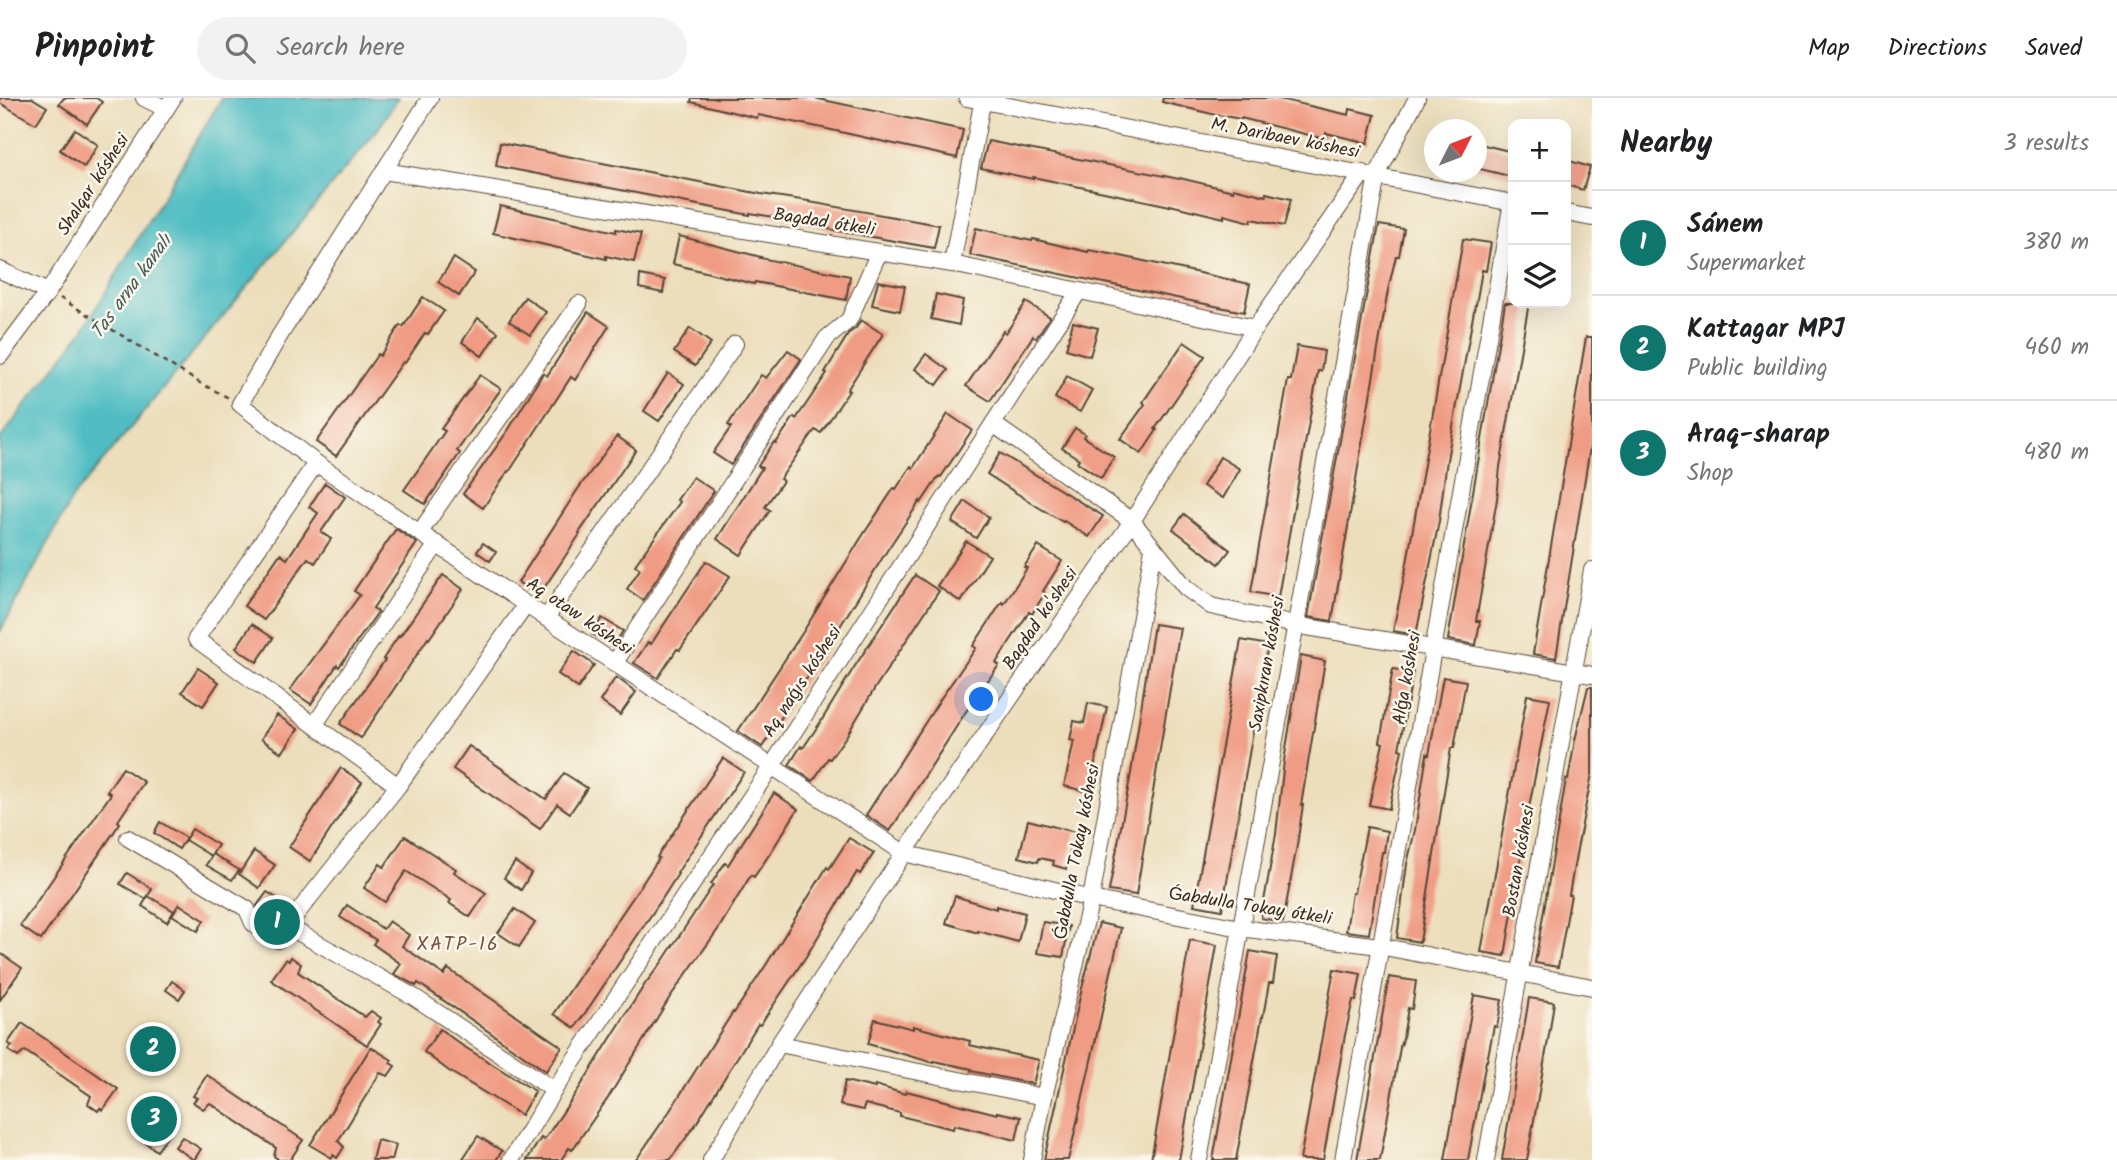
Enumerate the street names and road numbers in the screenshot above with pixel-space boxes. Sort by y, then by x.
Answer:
street label: M. Daribaev kóshesi [1208,110,1362,168]
street label: Shalqar kóshesi [50,128,138,242]
street label: Bagdad ótkeli [771,201,878,245]
street label: Bagdad ko'shesi [996,561,1087,676]
street label: Aq otaw kóshesi [520,570,639,664]
street label: Saxipkıran kóshesi [1242,593,1294,734]
street label: Aq naǵıs kóshesi [756,620,850,744]
street label: Alǵa kóshesi [1385,628,1431,727]
street label: Ǵabdulla Tokay kóshesi [1047,761,1109,942]
street label: Bostan kóshesi [1496,802,1544,919]
street label: Ǵabdulla Tokay ótkeli [1166,880,1334,934]

